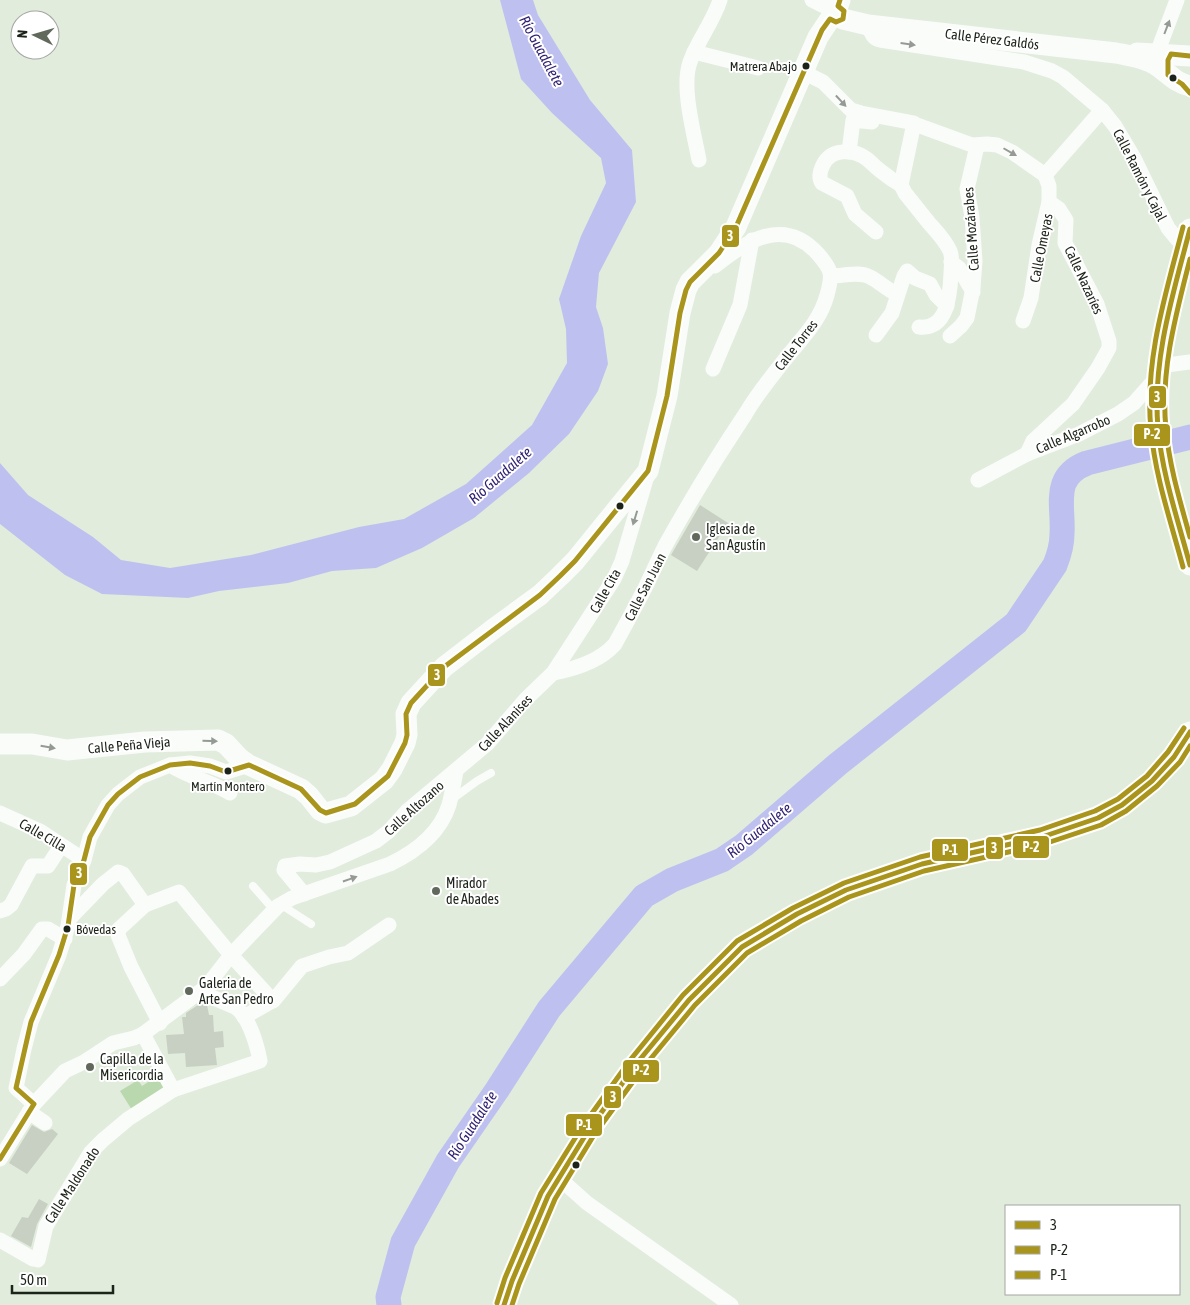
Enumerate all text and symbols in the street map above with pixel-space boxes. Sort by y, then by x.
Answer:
north arrow [10,10,60,60]
water label: Río Guadalete [516,13,568,90]
one-way arrow [1164,19,1171,34]
street label: Calle Pérez Galdós [944,25,1040,53]
text: N [14,29,30,39]
one-way arrow [900,41,916,49]
place label: Matrera Abajo [730,59,797,74]
marker: Matrera Abajo [801,61,811,71]
unlabelled marker [1168,73,1178,83]
one-way arrow [835,94,847,106]
street label: Calle Ramón y Cajal [1110,126,1170,224]
one-way arrow [1004,147,1017,156]
street label: Calle Mozárabes [960,186,982,271]
street label: Calle Omeyas [1026,212,1056,284]
line badge: 3 [721,224,740,248]
text: 3 [727,228,733,244]
street label: Calle Nazaríes [1061,243,1107,317]
street label: Calle Torres [771,316,821,373]
line badge: 3 [1148,385,1167,409]
text: 3 [1154,389,1160,405]
street label: Calle Algarrobo [1033,411,1113,457]
line badge: P-2 [1133,423,1171,447]
text: P-2 [1144,426,1161,442]
water label: Río Guadalete [465,443,535,507]
unlabelled marker [615,501,625,511]
one-way arrow [630,511,638,526]
place label: Iglesia de San Agustín [706,521,766,553]
marker: Iglesia de San Agustín [690,531,702,543]
street label: Calle San Juan [621,550,669,624]
street label: Calle Cita [586,566,624,616]
line badge: 3 [427,663,446,687]
text: 3 [434,667,440,683]
street label: Calle Alanises [475,691,535,755]
street label: Calle Peña Vieja [87,733,171,757]
one-way arrow [203,737,219,745]
one-way arrow [41,744,57,752]
marker: Martín Montero [223,766,233,776]
street label: Calle Altozano [381,777,447,839]
place label: Martín Montero [191,779,265,794]
water label: Río Guadalete [723,799,795,861]
street label: Calle Cilla [17,815,69,855]
line badge: P-2 [1012,835,1050,859]
line badge: 3 [985,836,1004,860]
line badge: P-1 [931,838,969,862]
text: P-2 [1023,839,1040,855]
text: 3 [991,840,997,856]
text: P-1 [942,842,959,858]
line badge: 3 [69,862,88,886]
text: 3 [76,865,82,881]
one-way arrow [343,875,358,883]
place label: Mirador de Abades [446,875,499,907]
marker: Mirador de Abades [430,885,442,897]
place label: Bóvedas [76,922,116,937]
marker: Bóvedas [62,924,72,934]
place label: Galeria de Arte San Pedro [199,975,273,1007]
marker: Galeria de Arte San Pedro [183,985,195,997]
place label: Capilla de la Misericordia [100,1051,164,1083]
line badge: P-2 [622,1059,660,1083]
marker: Capilla de la Misericordia [84,1061,96,1073]
text: P-2 [633,1062,650,1078]
line badge: 3 [603,1085,622,1109]
water label: Río Guadalete [444,1088,500,1162]
text: 3 [610,1089,616,1105]
line badge: P-1 [565,1113,603,1137]
text: P-1 [576,1117,593,1133]
street label: Calle Maldonado [41,1144,103,1226]
unlabelled marker [571,1160,581,1170]
legend [1005,1205,1180,1295]
text: 3 [1050,1216,1057,1233]
text: P-2 [1050,1241,1068,1258]
scale bar [12,1262,114,1294]
text: P-1 [1050,1266,1067,1283]
text: 50 m [20,1271,47,1288]

